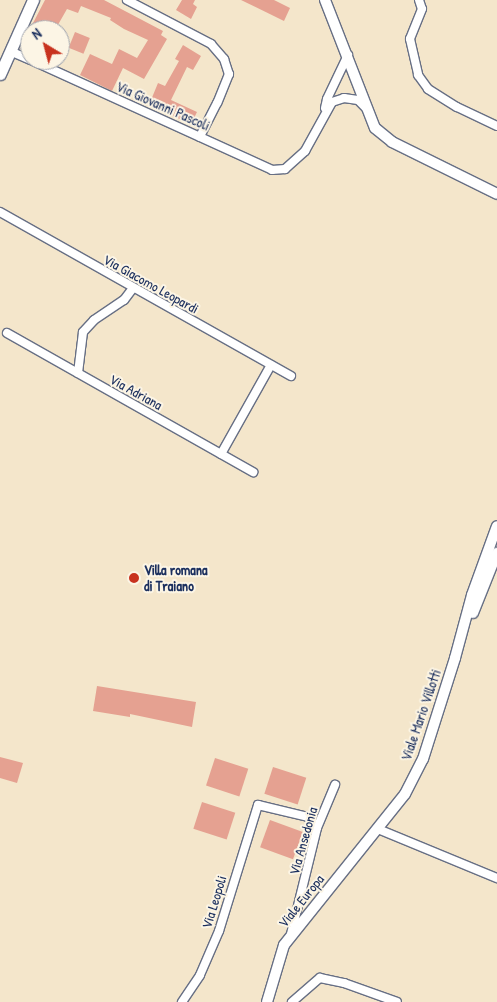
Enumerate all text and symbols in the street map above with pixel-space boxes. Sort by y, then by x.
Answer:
north arrow [20,20,70,70]
text: N [28,24,45,43]
street label: Via Giovanni Pascoli [114,78,212,134]
street label: Via Giacomo Leopardi [100,251,202,317]
street label: Via Adriana [107,371,165,413]
place label: Villa romana di Traiano [144,562,208,594]
marker: Villa romana di Traiano [128,572,140,584]
street label: Viale Mario Villotti [397,667,445,763]
street label: Via Ansedonia [285,805,321,877]
street label: Viale Europa [275,871,327,931]
street label: Via Leopoli [198,873,230,931]

